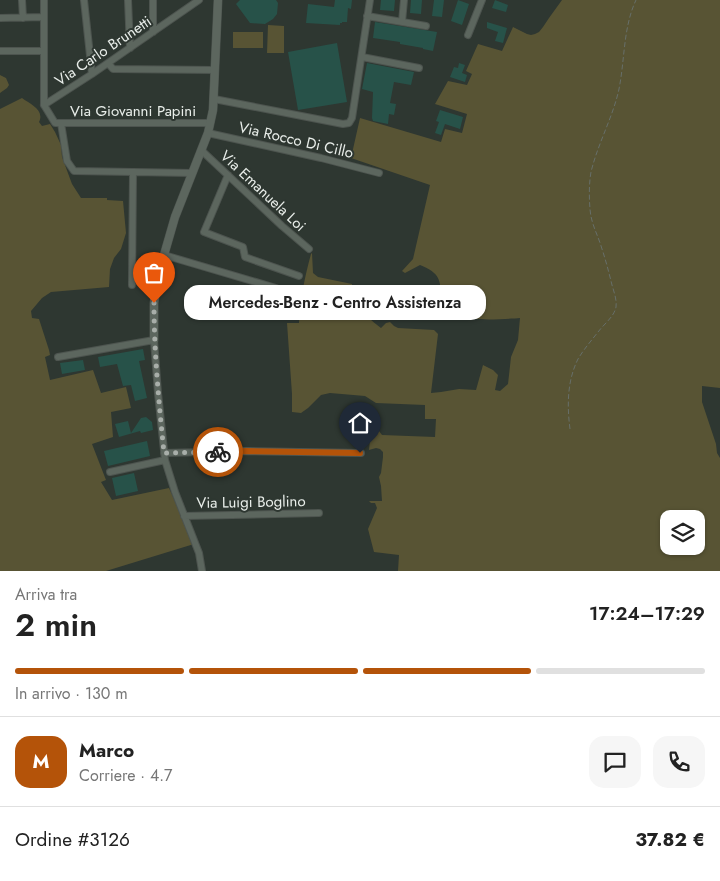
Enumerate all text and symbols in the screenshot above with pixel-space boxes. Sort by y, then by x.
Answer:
street label: Via Carlo Brunetti [50,10,156,92]
street label: Via Giovanni Papini [70,100,196,122]
street label: Via Rocco Di Cillo [237,116,355,164]
street label: Via Emanuela Loi [215,145,311,237]
pin [133,252,175,303]
icon: bag [140,259,168,287]
callout: Mercedes-Benz - Centro Assistenza [184,286,486,320]
text: Mercedes-Benz - Centro Assistenza [209,291,461,314]
pin [339,402,381,453]
icon: home [346,409,374,437]
courier [193,427,243,477]
icon: bike [204,438,232,466]
street label: Via Luigi Boglino [196,490,306,514]
map controls [660,510,705,555]
button: layers [660,510,705,555]
text: Arriva tra [15,583,77,606]
text: 17:24–17:29 [589,600,705,627]
text: 2 min [15,602,97,648]
text: In arrivo · 130 m [15,682,128,705]
button: chat [589,736,641,788]
button: phone [653,736,705,788]
text: Marco [79,737,134,764]
text: M [33,748,49,775]
text: Corriere · 4.7 [79,764,173,787]
text: Ordine #3126 [15,826,130,853]
text: 37.82 € [635,826,705,853]

